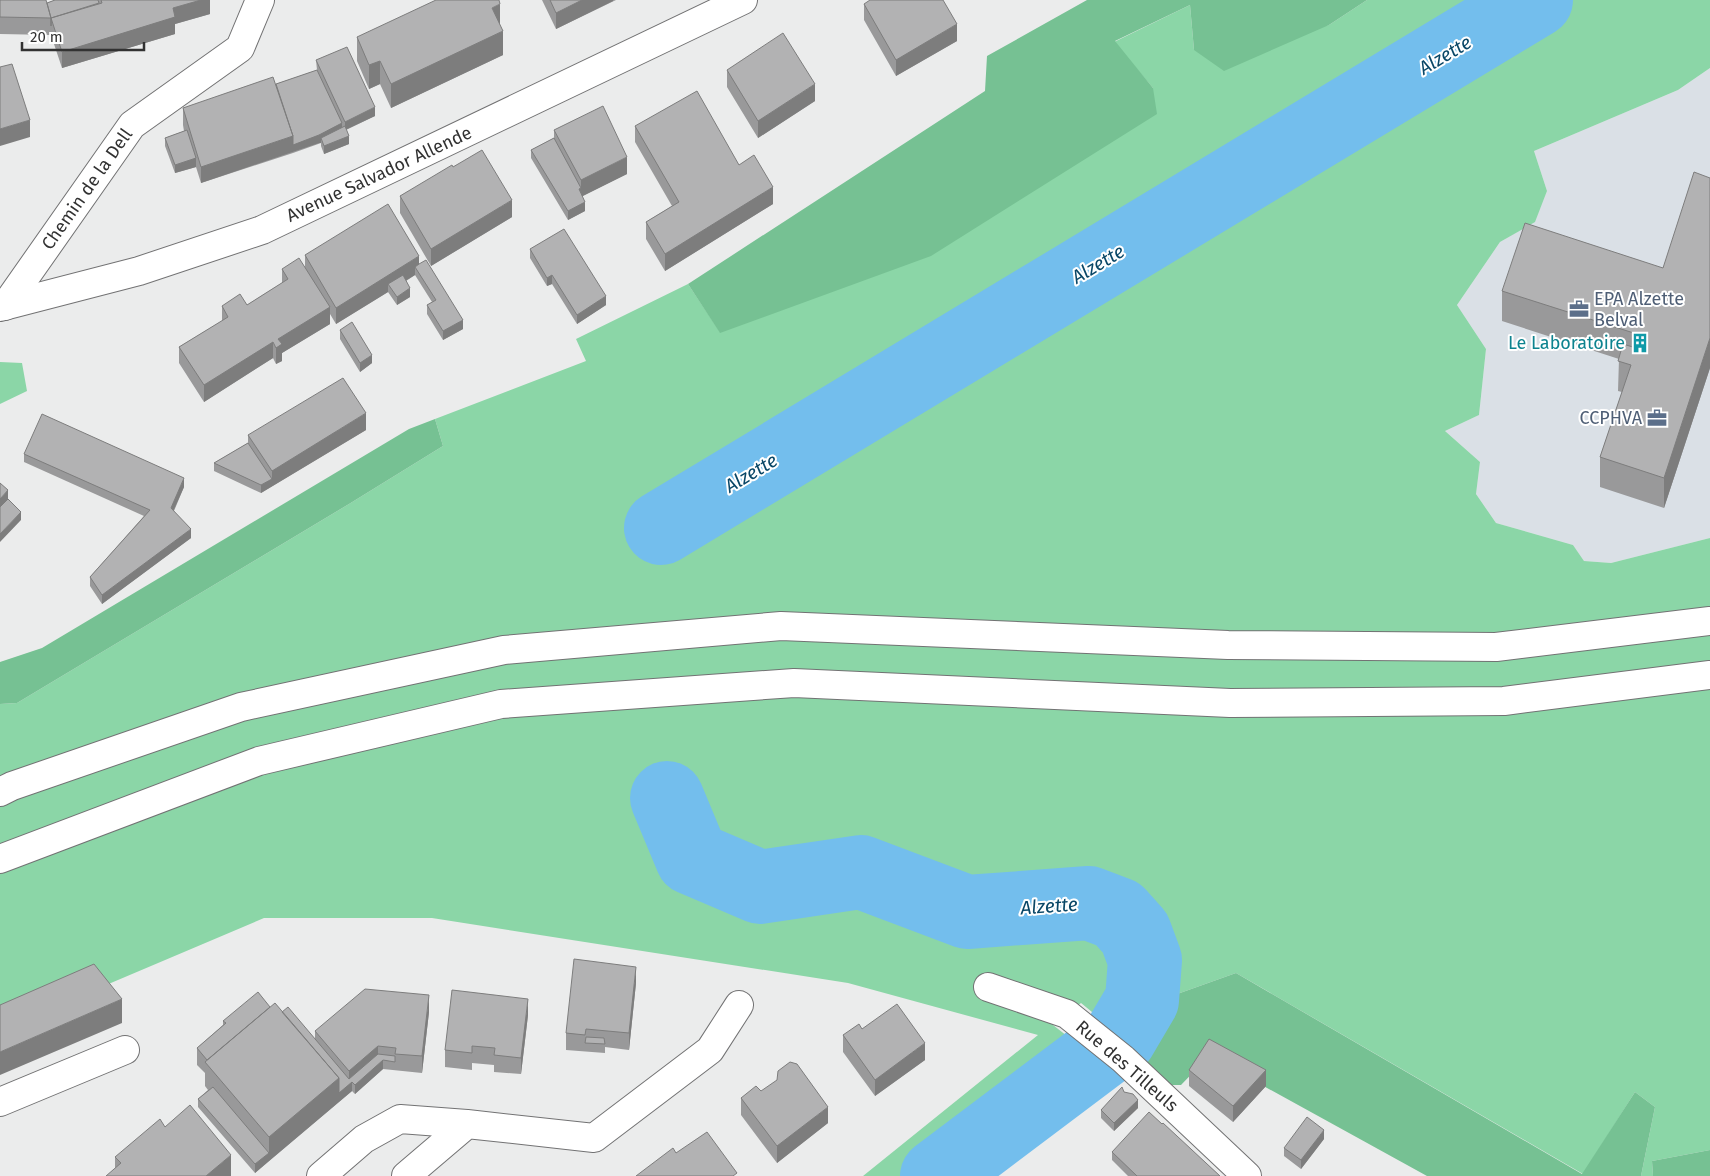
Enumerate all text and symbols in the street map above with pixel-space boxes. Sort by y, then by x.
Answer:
scale bar [22,20,145,52]
text: 20 m [30,28,63,46]
water label: Alzette [1414,30,1476,80]
street label: Avenue Salvador Allende [283,121,475,227]
street label: Chemin de la Dell [37,124,137,254]
water label: Alzette [1067,239,1129,289]
place label: EPA Alzette Belval [1594,288,1684,331]
office icon: EPA Alzette Belval [1568,298,1590,320]
place label: Le Laboratoire [1508,332,1625,354]
building icon: Le Laboratoire [1629,332,1651,354]
place label: CCPHVA [1579,407,1643,429]
office icon: CCPHVA [1646,407,1668,429]
water label: Alzette [720,448,782,498]
water label: Alzette [1019,893,1079,920]
street label: Rue des Tilleuls [1071,1016,1183,1116]

